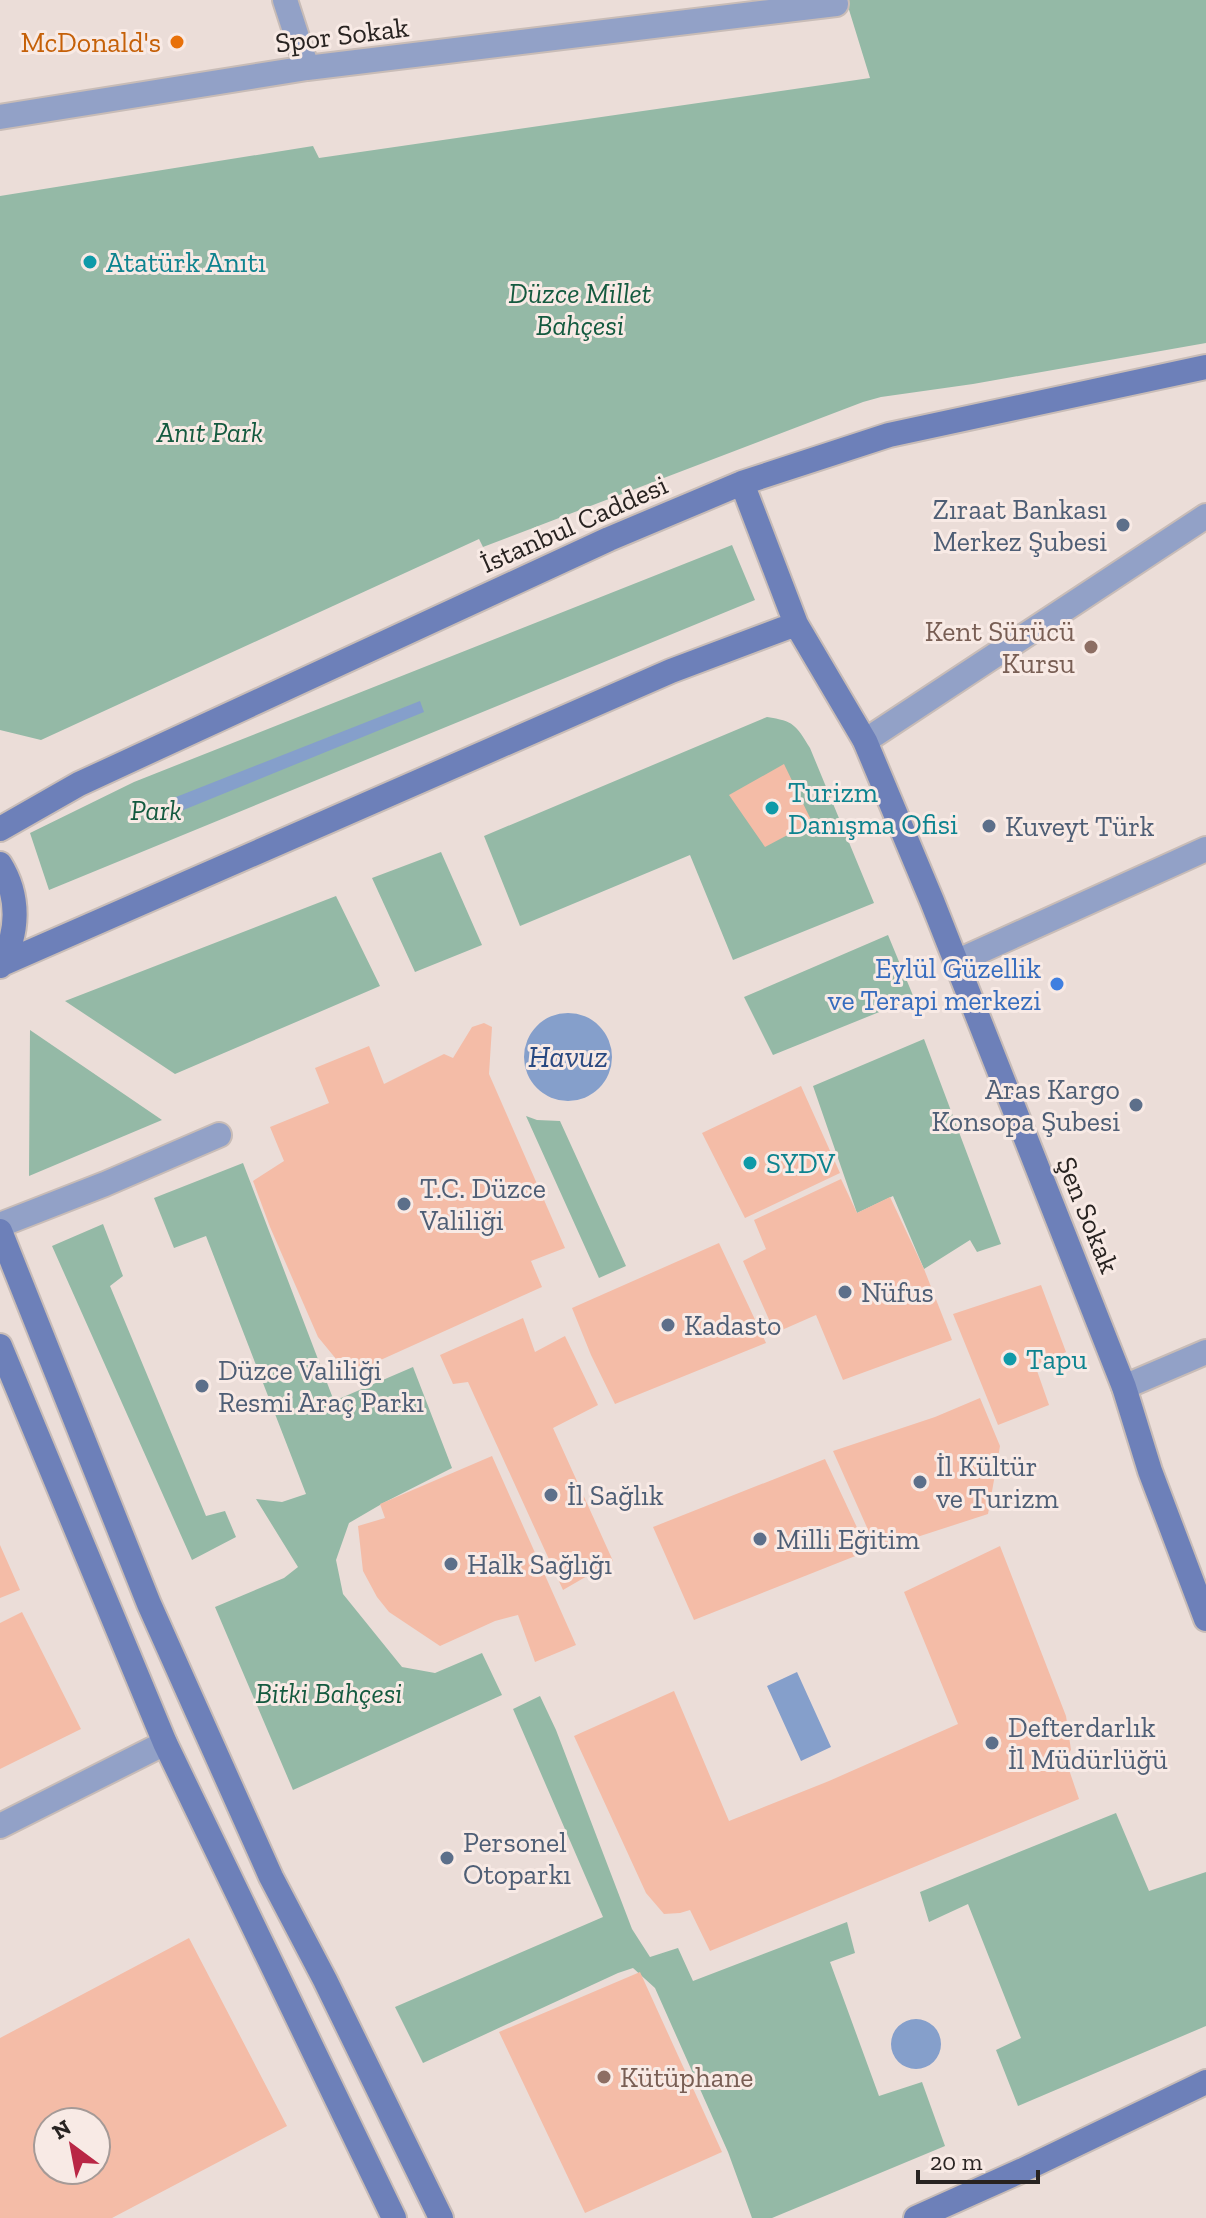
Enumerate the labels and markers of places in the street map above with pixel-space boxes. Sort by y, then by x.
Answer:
place label: McDonald's [21,26,161,59]
marker: McDonald's [168,33,186,51]
place label: Atatürk Anıtı [106,246,266,279]
marker: Atatürk Anıtı [81,253,99,271]
place label: Zıraat Bankası Merkez Şubesi [933,493,1107,558]
marker: Zıraat Bankası Merkez Şubesi [1114,516,1132,534]
place label: Kent Sürücü Kursu [925,615,1075,680]
marker: Kent Sürücü Kursu [1082,638,1100,656]
place label: Turizm Danışma Ofisi [788,776,958,841]
marker: Turizm Danışma Ofisi [763,799,781,817]
place label: Kuveyt Türk [1005,810,1155,843]
marker: Kuveyt Türk [980,817,998,835]
place label: Eylül Güzellik ve Terapi merkezi [828,952,1041,1017]
marker: Eylül Güzellik ve Terapi merkezi [1048,975,1066,993]
place label: Aras Kargo Konsopa Şubesi [931,1073,1120,1138]
marker: Aras Kargo Konsopa Şubesi [1127,1096,1145,1114]
place label: SYDV [766,1147,836,1180]
marker: SYDV [741,1154,759,1172]
place label: T.C. Düzce Valiliği [419,1172,546,1237]
marker: T.C. Düzce Valiliği [395,1195,413,1213]
place label: Nüfus [861,1276,934,1309]
marker: Nüfus [836,1283,854,1301]
place label: Kadasto [684,1309,781,1342]
marker: Kadasto [659,1316,677,1334]
place label: Tapu [1026,1343,1087,1376]
marker: Tapu [1001,1350,1019,1368]
place label: Düzce Valiliği Resmi Araç Parkı [218,1354,424,1419]
marker: Düzce Valiliği Resmi Araç Parkı [193,1377,211,1395]
place label: İl Kültür ve Turizm [936,1450,1059,1515]
marker: İl Kültür ve Turizm [911,1473,929,1491]
place label: İl Sağlık [567,1479,664,1512]
marker: İl Sağlık [542,1486,560,1504]
place label: Milli Eğitim [776,1523,920,1556]
marker: Milli Eğitim [751,1530,769,1548]
place label: Halk Sağlığı [467,1548,612,1581]
marker: Halk Sağlığı [442,1555,460,1573]
place label: Defterdarlık İl Müdürlüğü [1008,1711,1168,1776]
marker: Defterdarlık İl Müdürlüğü [983,1734,1001,1752]
place label: Personel Otoparkı [463,1826,571,1891]
marker: Personel Otoparkı [438,1849,456,1867]
place label: Kütüphane [620,2061,753,2094]
marker: Kütüphane [595,2068,613,2086]

